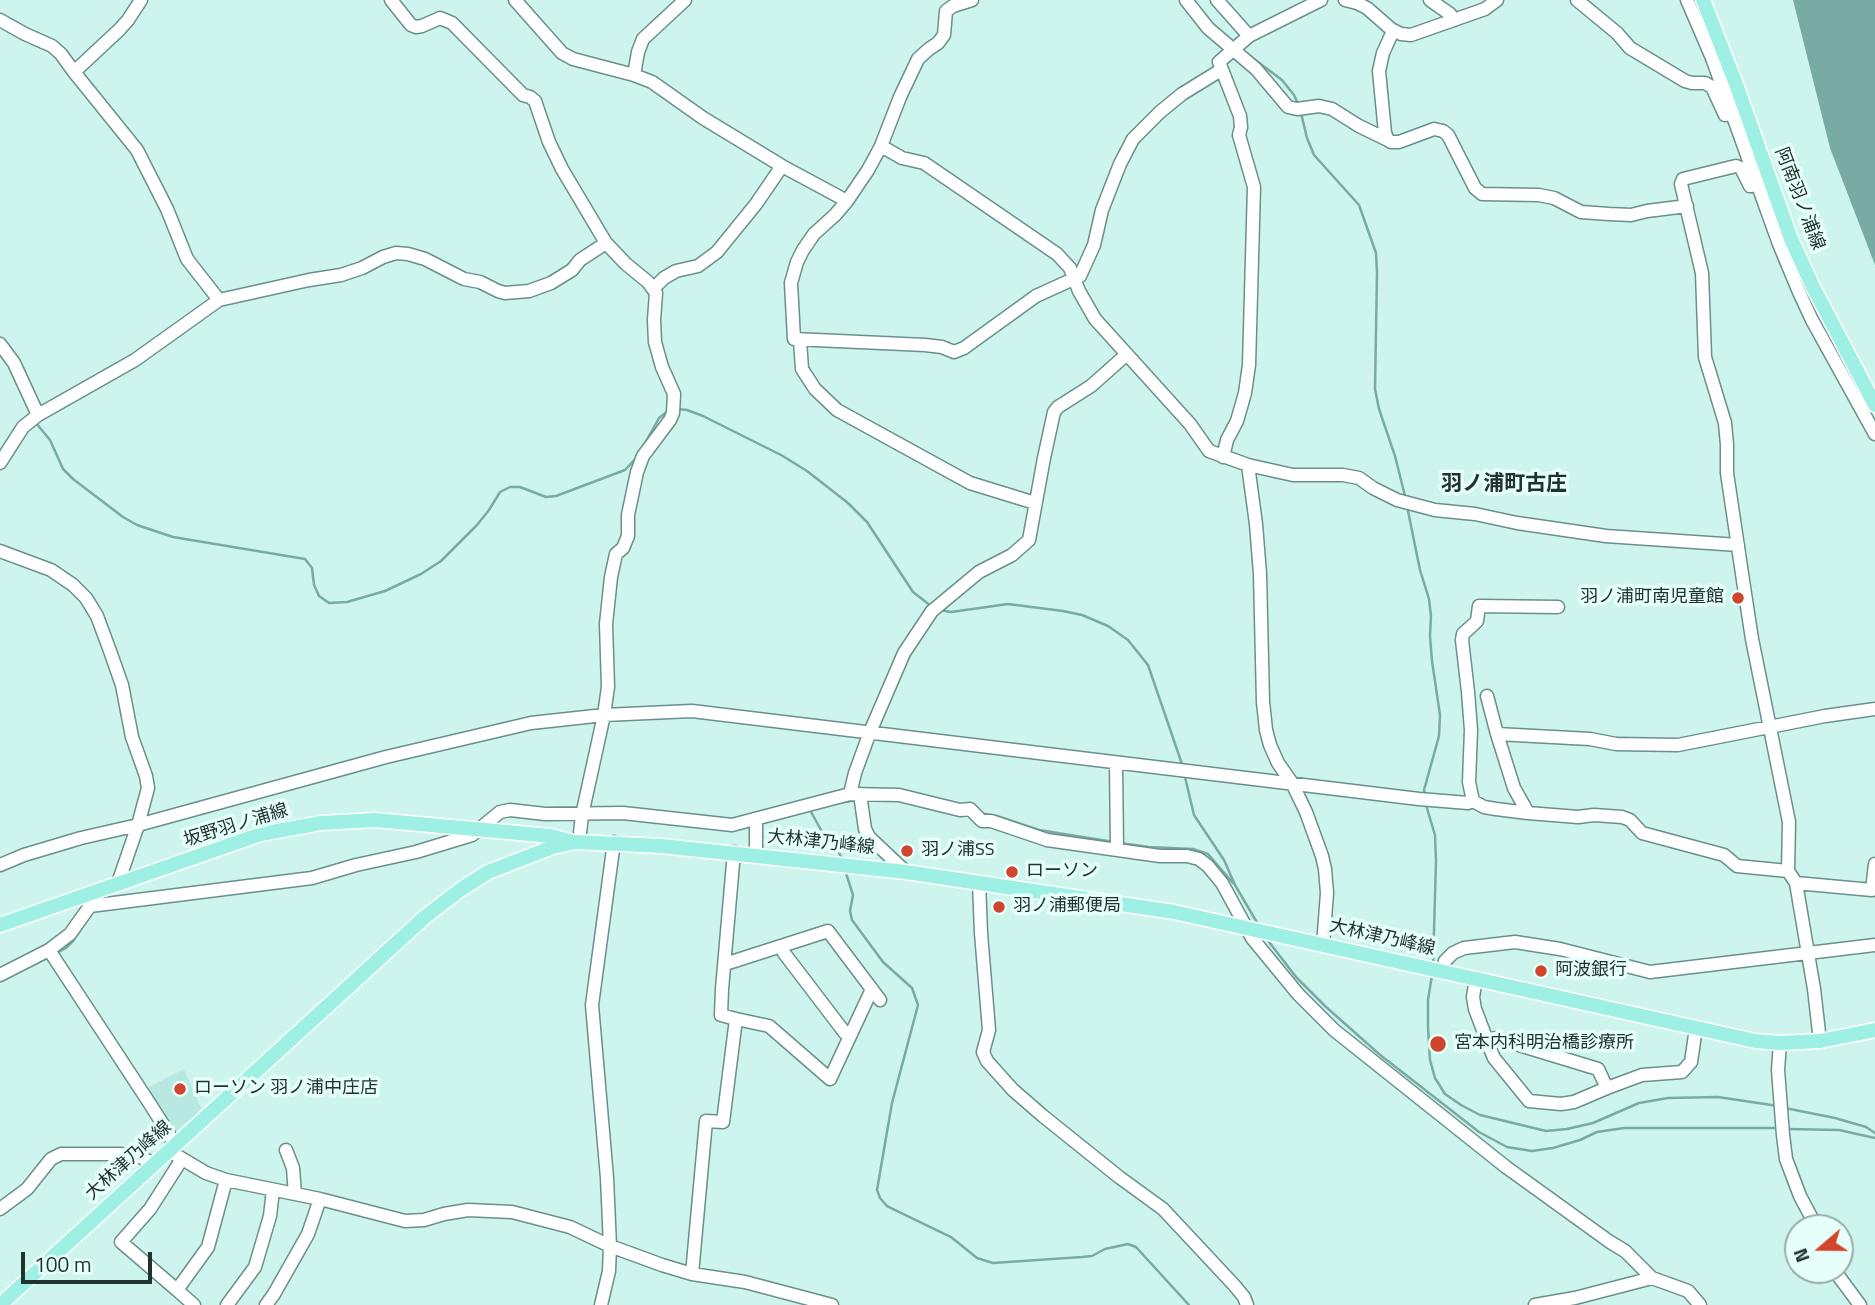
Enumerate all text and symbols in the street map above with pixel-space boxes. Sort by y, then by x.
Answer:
street label: 阿南羽ノ浦線 [1770,145,1828,253]
district label: 羽ノ浦町古庄 [1441,472,1567,498]
place label: 羽ノ浦町南児童館 [1580,587,1724,609]
marker: 羽ノ浦町南児童館 [1730,590,1746,606]
street label: 坂野羽ノ浦線 [181,800,291,852]
street label: 大林津乃峰線 [766,827,876,859]
place label: 羽ノ浦SS [921,840,995,862]
marker: 羽ノ浦SS [899,843,915,859]
place label: ローソン [1026,861,1098,883]
marker: ローソン [1004,864,1020,880]
place label: 羽ノ浦郵便局 [1013,896,1121,918]
marker: 羽ノ浦郵便局 [991,899,1007,915]
street label: 大林津乃峰線 [1327,915,1437,961]
place label: 阿波銀行 [1555,960,1627,982]
marker: 阿波銀行 [1533,963,1549,979]
place label: 宮本内科明治橋診療所 [1454,1033,1634,1055]
marker: 宮本内科明治橋診療所 [1428,1034,1448,1054]
place label: ローソン 羽ノ浦中庄店 [194,1078,378,1100]
marker: ローソン 羽ノ浦中庄店 [172,1081,188,1097]
street label: 大林津乃峰線 [82,1117,176,1205]
north arrow [1784,1214,1854,1284]
scale bar [24,1238,156,1282]
text: N [1785,1245,1817,1267]
text: 100 m [34,1248,91,1280]

